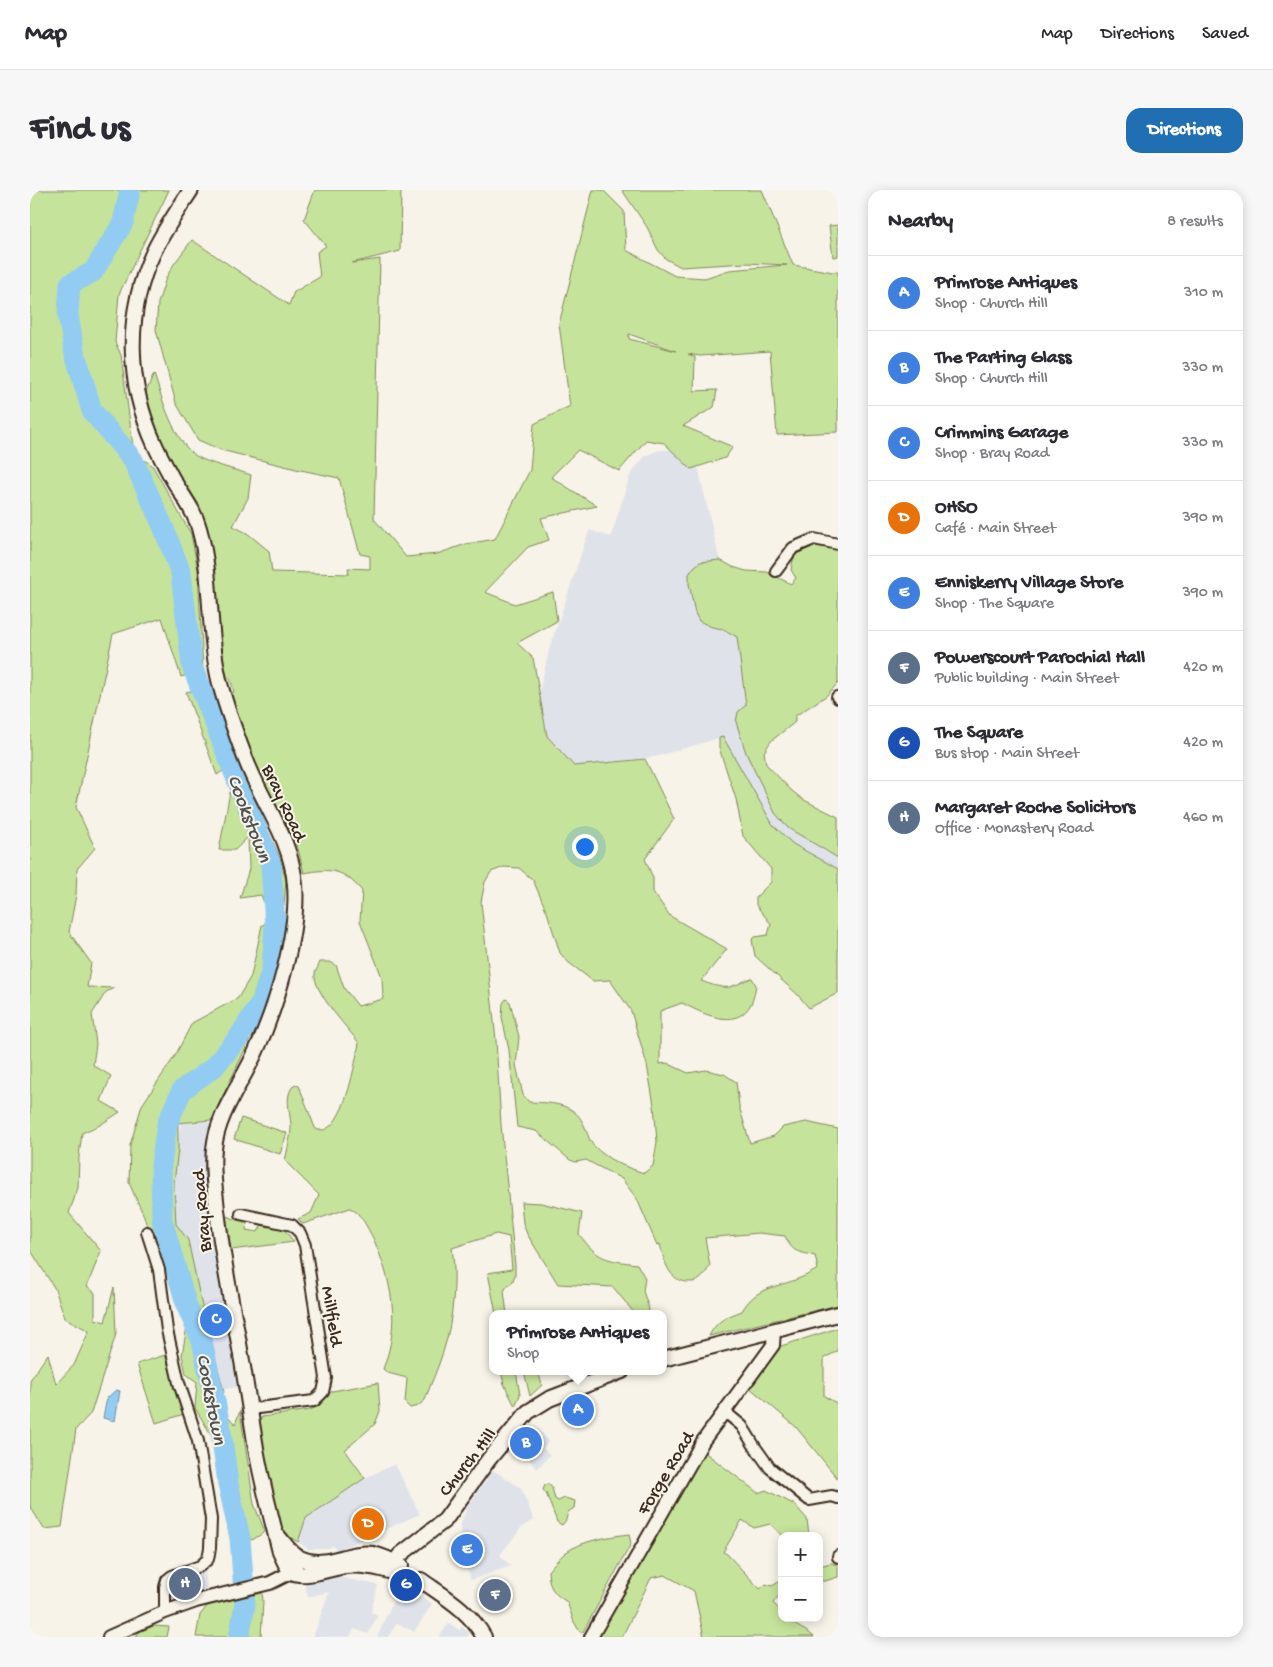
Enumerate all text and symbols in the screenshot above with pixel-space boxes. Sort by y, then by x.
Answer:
text: Map [25,20,67,49]
text: Map [1041,24,1073,45]
text: Directions [1101,24,1174,45]
text: Saved [1202,24,1248,45]
button: Directions [1126,108,1243,153]
text: Find us [30,110,130,151]
text: Nearby [888,210,953,235]
text: 8 results [1167,213,1223,232]
text: Primrose Antiques [935,272,1077,295]
text: A [899,284,909,303]
text: 310 m [1184,284,1223,303]
text: Shop · Church Hill [935,295,1048,314]
text: The Parting Glass [935,347,1072,370]
text: B [900,359,908,378]
text: 330 m [1182,359,1223,378]
text: Shop · Church Hill [935,370,1048,389]
text: Crimmins Garage [935,422,1068,445]
text: C [900,434,908,453]
text: 330 m [1182,434,1223,453]
text: Shop · Bray Road [935,445,1049,464]
text: OHSO [935,497,978,520]
text: D [899,509,909,528]
text: 390 m [1182,509,1223,528]
text: Café · Main Street [935,520,1056,539]
text: Enniskerry Village Store [935,572,1123,595]
text: E [899,584,909,603]
text: 390 m [1182,584,1223,603]
text: Shop · The Square [935,595,1054,614]
text: Powerscourt Parochial Hall [935,647,1145,670]
text: F [900,659,908,678]
text: 420 m [1183,659,1223,678]
text: Public building · Main Street [935,670,1119,689]
text: The Square [935,722,1023,745]
text: G [899,734,909,753]
text: 420 m [1183,734,1223,753]
text: Bus stop · Main Street [935,745,1079,764]
street label: Bray Road [255,760,311,847]
water label: Cookstown [221,772,275,867]
text: Margaret Roche Solicitors [935,797,1135,820]
text: H [899,809,909,828]
text: 460 m [1183,809,1223,828]
text: Office · Monastery Road [935,820,1093,839]
your location [572,834,598,860]
street label: Bray Road [188,1167,219,1254]
street label: Millfield [314,1285,347,1350]
pin: C [200,1301,232,1339]
popup [489,1310,667,1375]
text: Primrose Antiques [507,1322,649,1345]
text: Shop [507,1345,539,1364]
water label: Cookstown [190,1353,230,1447]
pin: A [562,1391,594,1429]
street label: Church Hill [435,1424,503,1502]
pin: B [510,1424,542,1462]
street label: Forge Road [633,1426,702,1520]
pin: D [352,1505,384,1543]
pin: E [451,1531,483,1569]
map controls [778,1532,823,1622]
button: + [778,1532,823,1577]
pin: H [169,1565,201,1603]
pin: G [390,1566,422,1604]
pin: F [479,1576,511,1614]
button: − [778,1577,823,1622]

